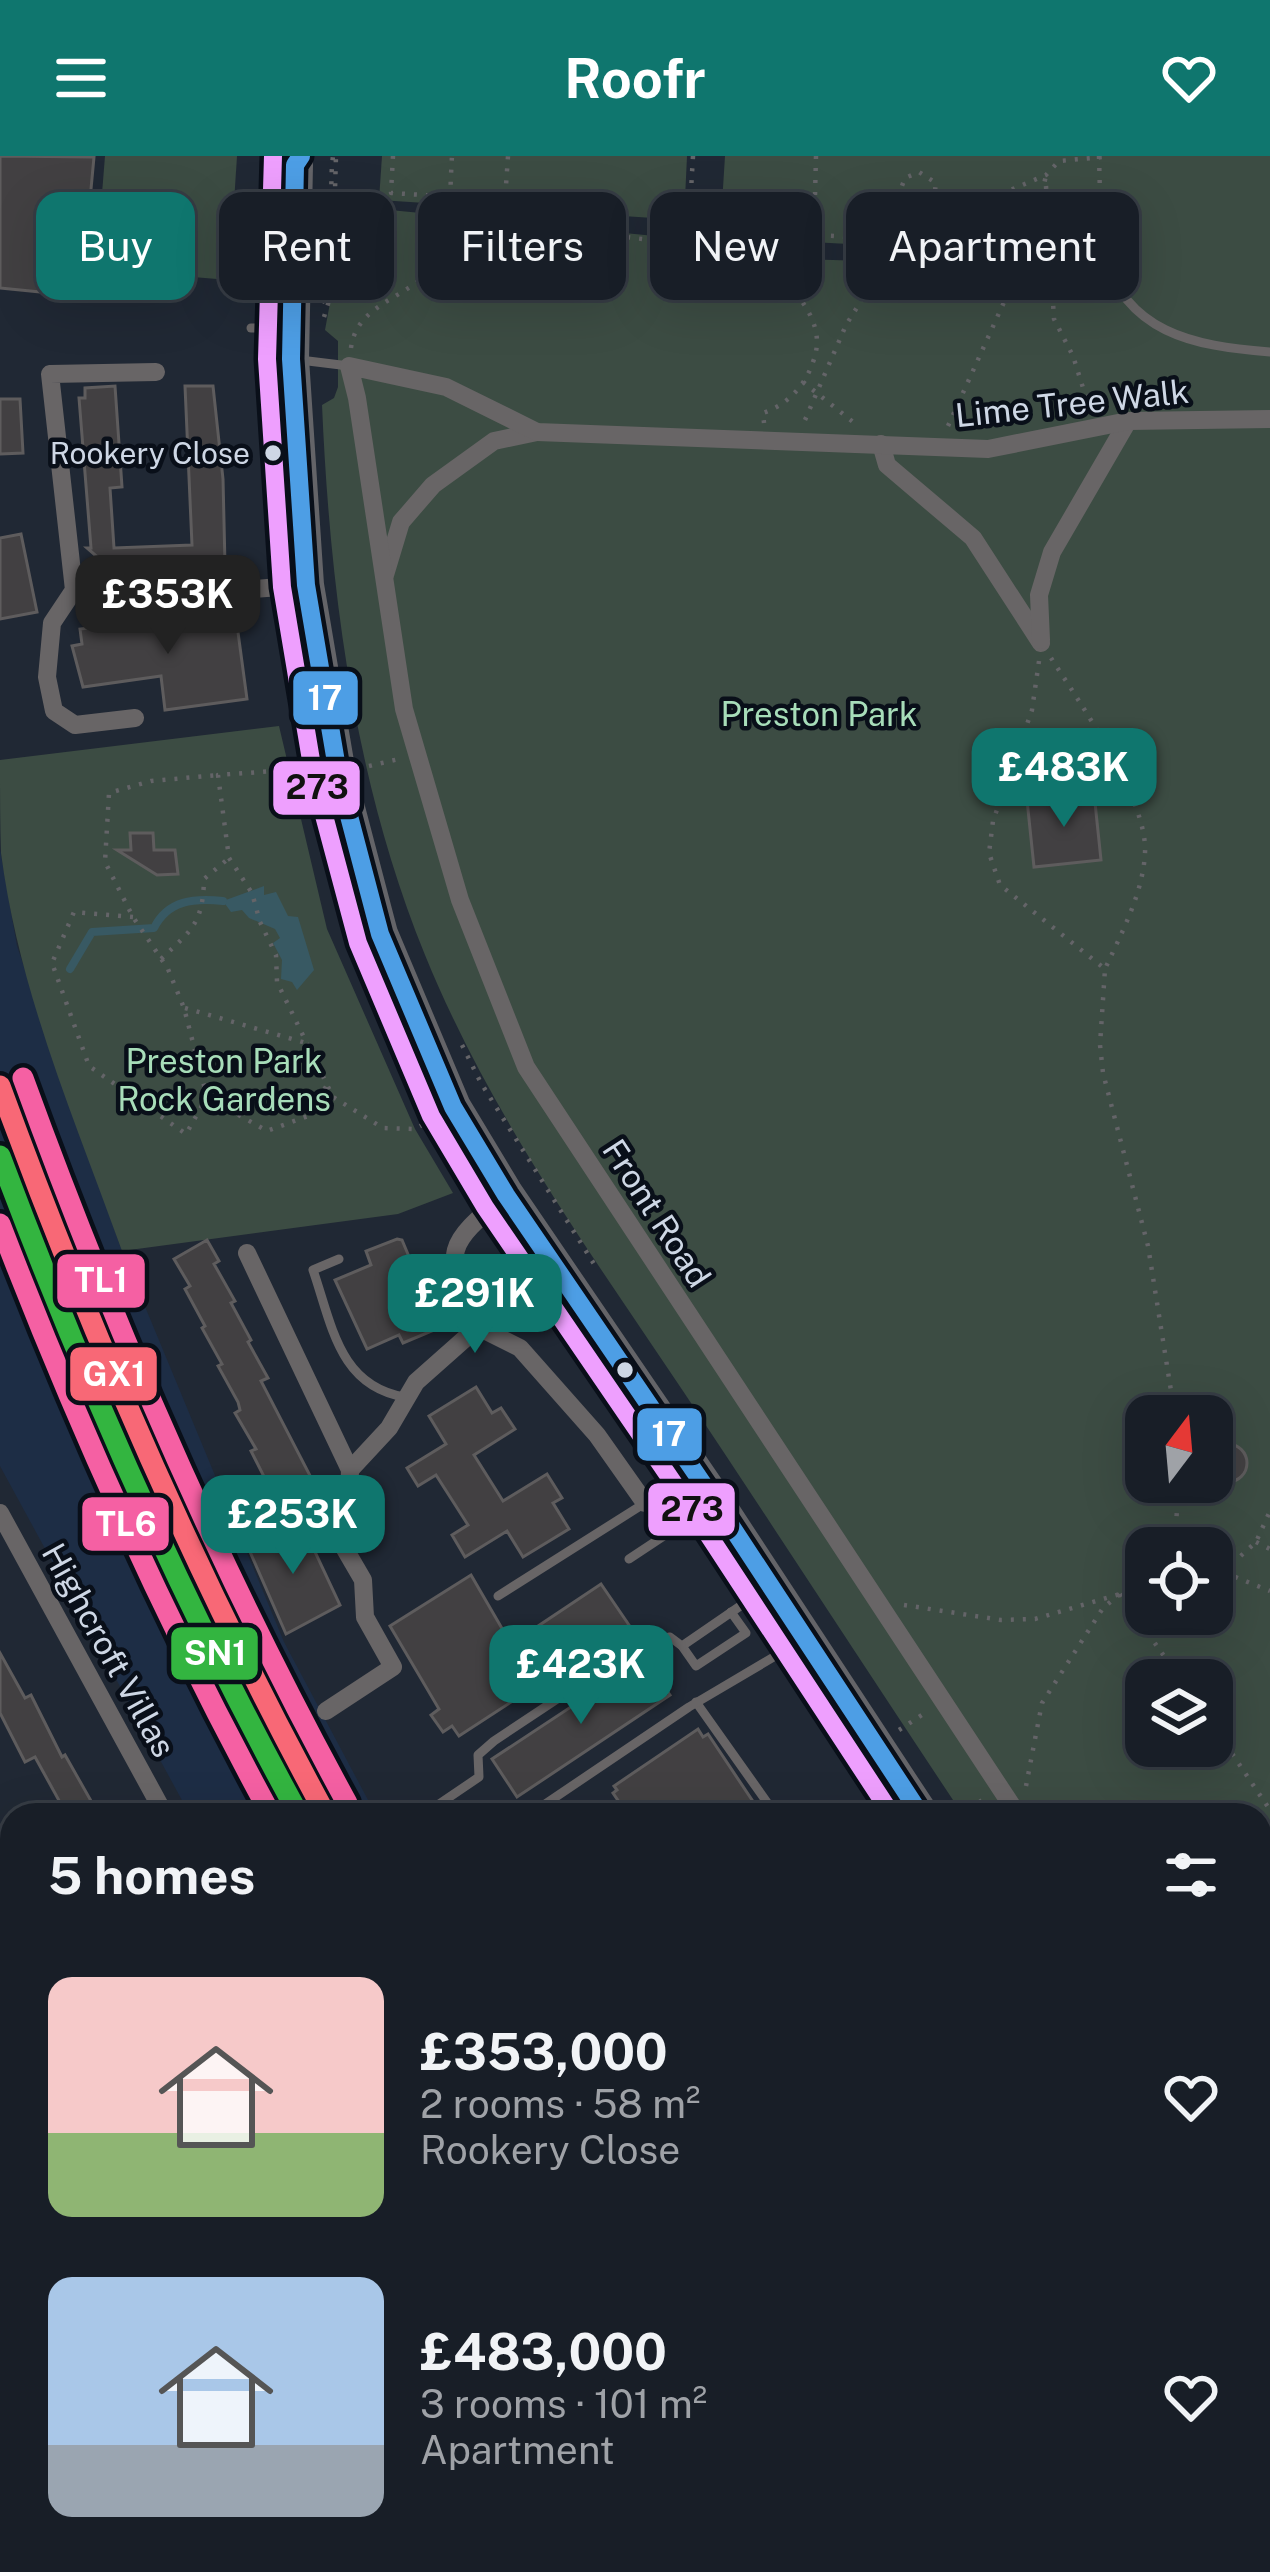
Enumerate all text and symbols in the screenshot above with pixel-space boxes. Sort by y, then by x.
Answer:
icon: menu [48,45,114,111]
icon: heart [1156,45,1222,111]
text: Roofr [564,47,706,110]
chip: Buy [36,192,195,300]
chip: Rent [219,192,394,300]
chip: Filters [418,192,626,300]
chip: New [650,192,822,300]
chip: Apartment [846,192,1139,300]
street label: Lime Tree Walk [953,372,1191,434]
place label: Rookery Close [50,435,250,471]
marker: Rookery Close [262,442,284,464]
pin: £353K [84,555,252,657]
text: £353K [102,571,234,617]
line badge: 17 [291,669,360,727]
text: 17 [308,679,342,717]
park label: Preston Park [720,695,918,733]
pin: £483K [980,728,1148,830]
text: £483K [999,744,1129,790]
line badge: 273 [271,759,362,817]
text: 273 [285,768,349,806]
park label: Preston Park Rock Gardens [117,1042,331,1118]
street label: Front Road [595,1132,719,1294]
line badge: TL1 [55,1252,147,1310]
pin: £291K [391,1254,559,1356]
text: TL1 [74,1261,128,1299]
text: £291K [415,1270,535,1316]
line badge: GX1 [68,1345,159,1403]
text: GX1 [83,1355,145,1393]
unlabelled marker [614,1359,636,1381]
north arrow [1125,1395,1233,1503]
map controls [1125,1395,1233,1767]
line badge: 17 [635,1406,704,1463]
text: 17 [652,1415,686,1453]
pin: £253K [209,1475,377,1577]
line badge: 273 [646,1481,737,1538]
text: 273 [660,1490,724,1528]
text: £253K [228,1491,358,1537]
line badge: TL6 [80,1495,171,1553]
text: TL6 [95,1505,157,1543]
button: locate [1125,1527,1233,1635]
street label: Highcroft Villas [35,1537,183,1763]
line badge: SN1 [169,1625,260,1682]
pin: £423K [497,1625,665,1727]
text: SN1 [184,1634,246,1672]
text: £423K [516,1641,646,1687]
button: layers [1125,1659,1233,1767]
icon: filters [1158,1842,1224,1908]
text: 5 homes [48,1846,255,1905]
text: £353,000 [420,2022,668,2081]
icon: home [144,2025,288,2169]
icon: heart [1158,2064,1224,2130]
text: 2 rooms · 58 m² [420,2081,700,2127]
text: Rookery Close [420,2127,680,2173]
text: £483,000 [420,2322,667,2381]
icon: home [144,2325,288,2469]
icon: heart [1158,2364,1224,2430]
text: 3 rooms · 101 m² [420,2381,707,2427]
text: Apartment [420,2427,615,2473]

